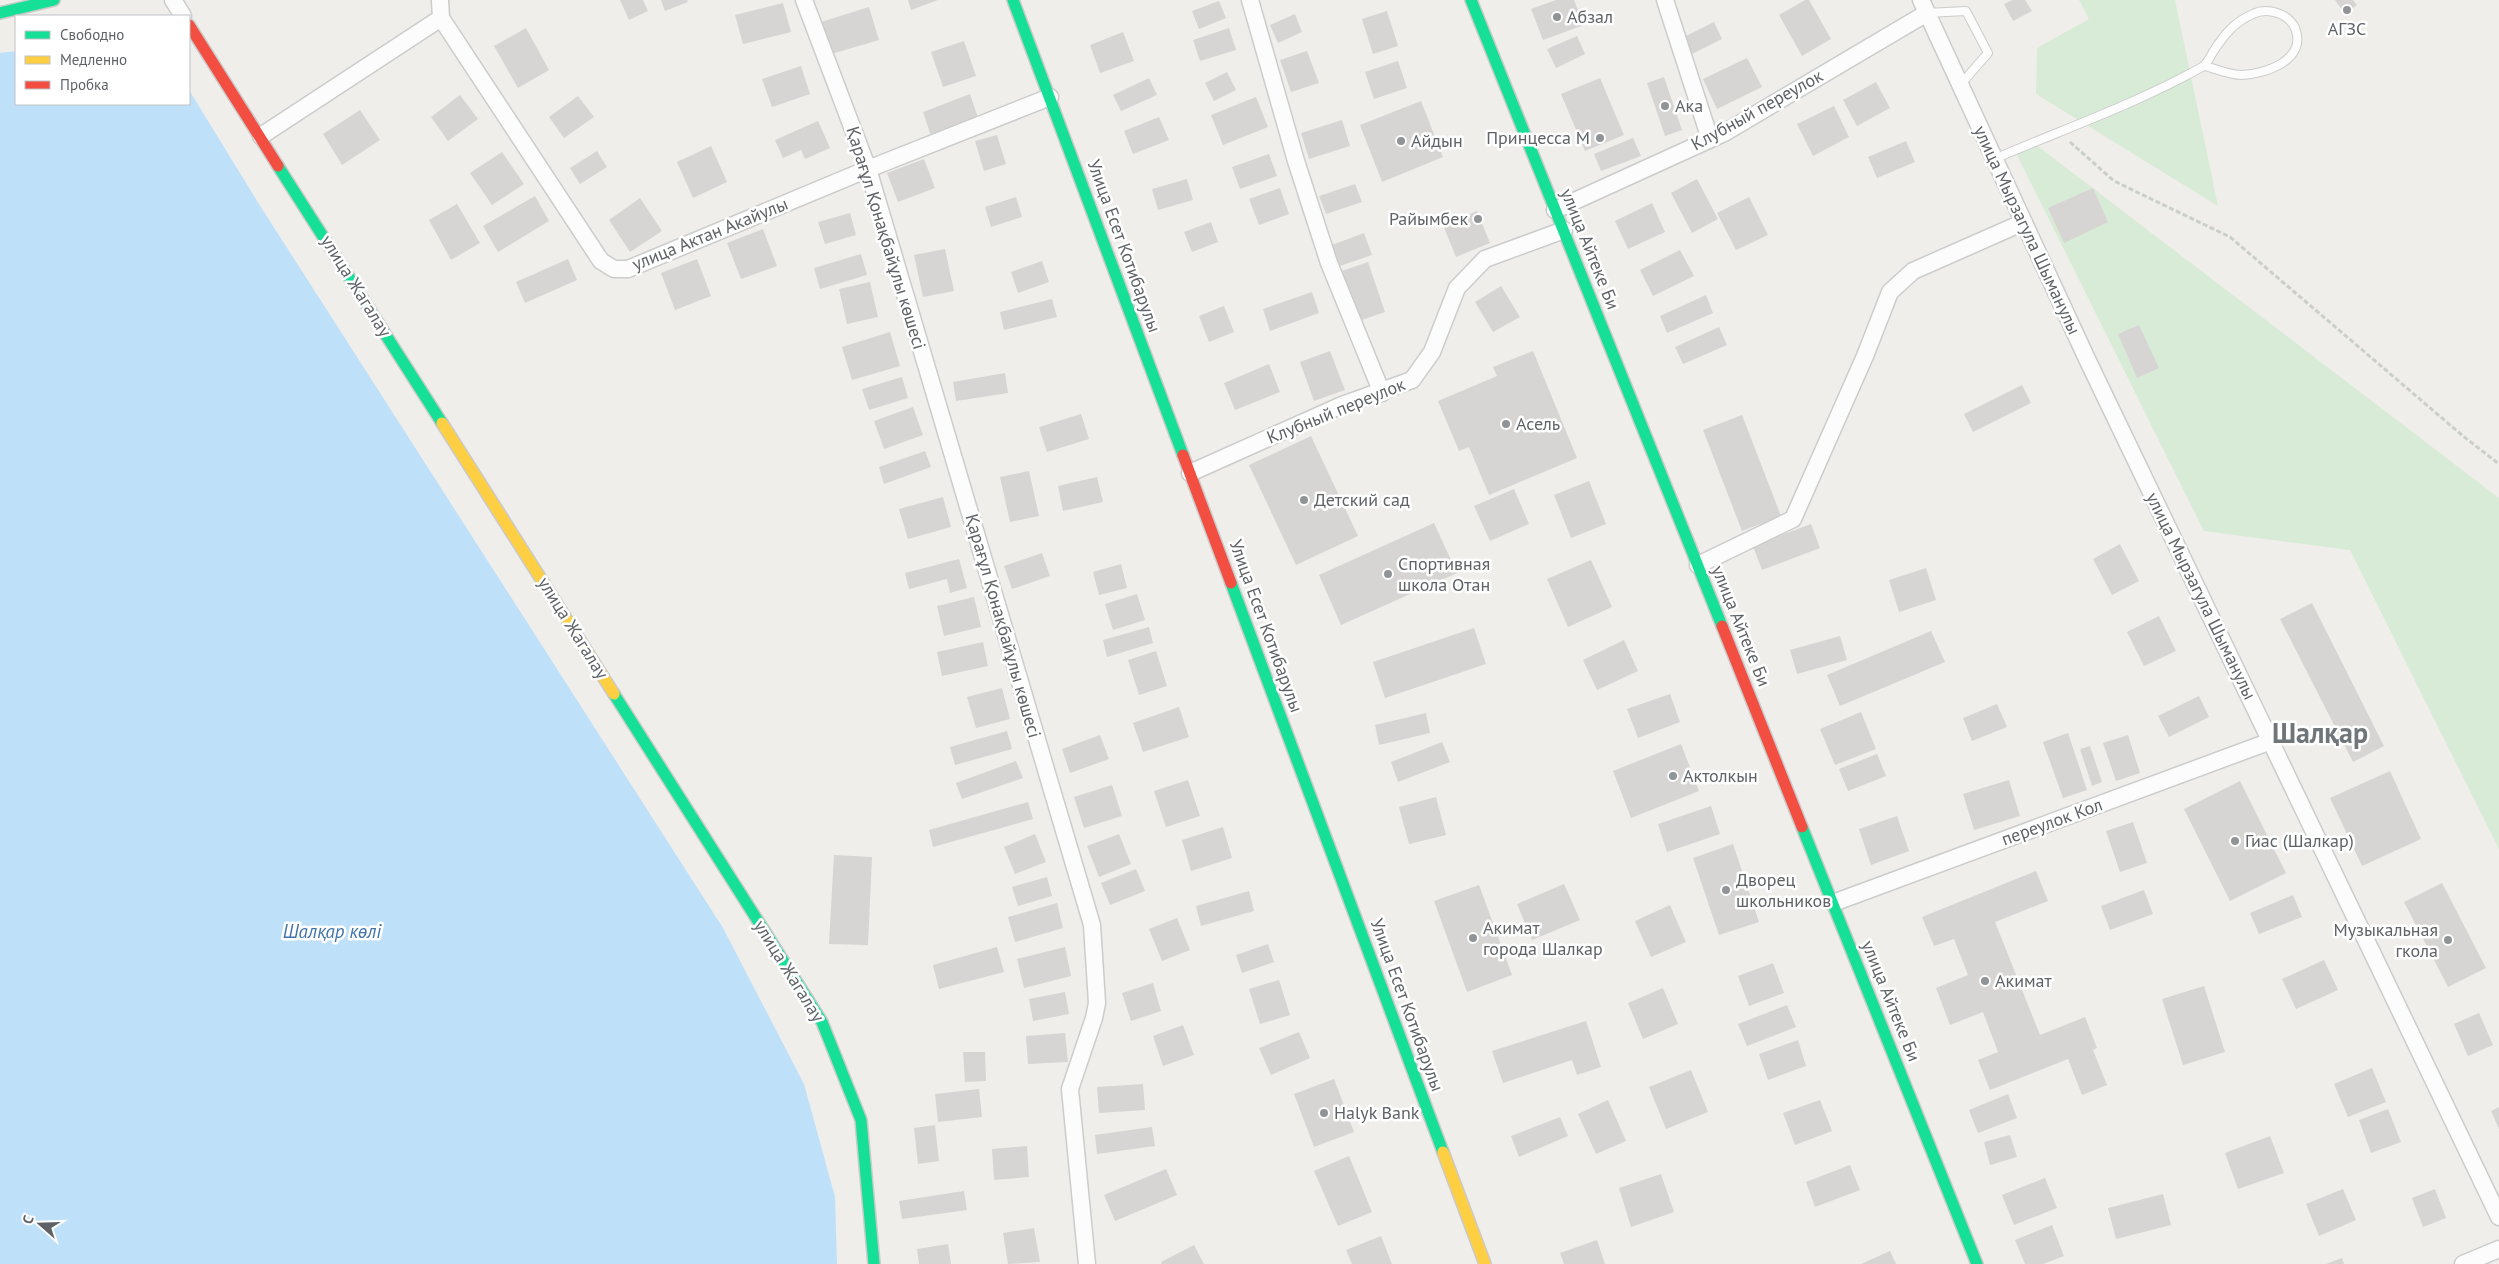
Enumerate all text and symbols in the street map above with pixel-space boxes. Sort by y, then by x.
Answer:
marker: АГЗС [2341,4,2353,16]
place label: Абзал [1567,5,1613,28]
marker: Абзал [1551,11,1563,23]
legend [15,15,190,105]
place label: АГЗС [2328,17,2366,40]
text: Свободно [60,25,124,44]
text: Медленно [60,50,127,69]
street label: Клубный переулок [1687,64,1827,155]
text: Пробка [60,75,109,94]
place label: Ака [1675,94,1703,117]
marker: Ака [1659,100,1671,112]
street label: улица Мырзагула Шыманулы [1969,122,2086,338]
street label: Қарағұл Қонақбайұлы көшесі [842,124,931,352]
place label: Принцесса М [1486,126,1590,149]
place label: Айдын [1411,129,1463,152]
marker: Принцесса М [1594,132,1606,144]
marker: Айдын [1395,135,1407,147]
street label: Улица Есет Котибарулы [1083,156,1166,335]
street label: улица Айтеке Би [1556,185,1625,313]
street label: улица Актан Акайулы [628,192,791,275]
place label: Райымбек [1389,207,1468,230]
marker: Райымбек [1472,213,1484,225]
street label: улица Жагалау [316,230,397,342]
street label: Клубный переулок [1263,372,1409,449]
place label: Асель [1516,412,1560,435]
marker: Асель [1500,418,1512,430]
place label: Детский сад [1314,488,1410,511]
street label: улица Мырзагула Шыманулы [2141,488,2262,703]
marker: Детский сад [1298,494,1310,506]
street label: Қарағұл Қонақбайұлы көшесі [960,511,1047,741]
street label: Улица Есет Котибарулы [1225,536,1308,715]
place label: Спортивная школа Отан [1398,552,1490,596]
street label: улица Айтеке Би [1707,562,1776,690]
marker: Спортивная школа Отан [1382,568,1394,580]
street label: улица Жагалау [533,572,614,684]
district label: Шалқар [2272,714,2368,751]
place label: Актолкын [1683,764,1758,787]
marker: Актолкын [1667,770,1679,782]
street label: переулок Кол [1998,793,2106,850]
place label: Гиас (Шалкар) [2245,829,2354,852]
marker: Гиас (Шалкар) [2229,835,2241,847]
place label: Дворец школьников [1736,868,1831,912]
marker: Дворец школьников [1720,884,1732,896]
street label: улица Жагалау [749,915,830,1027]
street label: Улица Есет Котибарулы [1366,915,1449,1094]
place label: Акимат города Шалкар [1483,916,1603,960]
place label: Музыкальная гкола [2333,918,2438,962]
water label: Шалқар көлі [283,919,382,943]
marker: Акимат города Шалкар [1467,932,1479,944]
marker: Музыкальная гкола [2442,934,2454,946]
street label: улица Айтеке Би [1857,937,1926,1065]
place label: Акимат [1995,969,2052,992]
marker: Акимат [1979,975,1991,987]
place label: Halyk Bank [1334,1101,1420,1124]
marker: Halyk Bank [1318,1107,1330,1119]
north arrow [15,1199,65,1249]
text: С [18,1213,38,1226]

